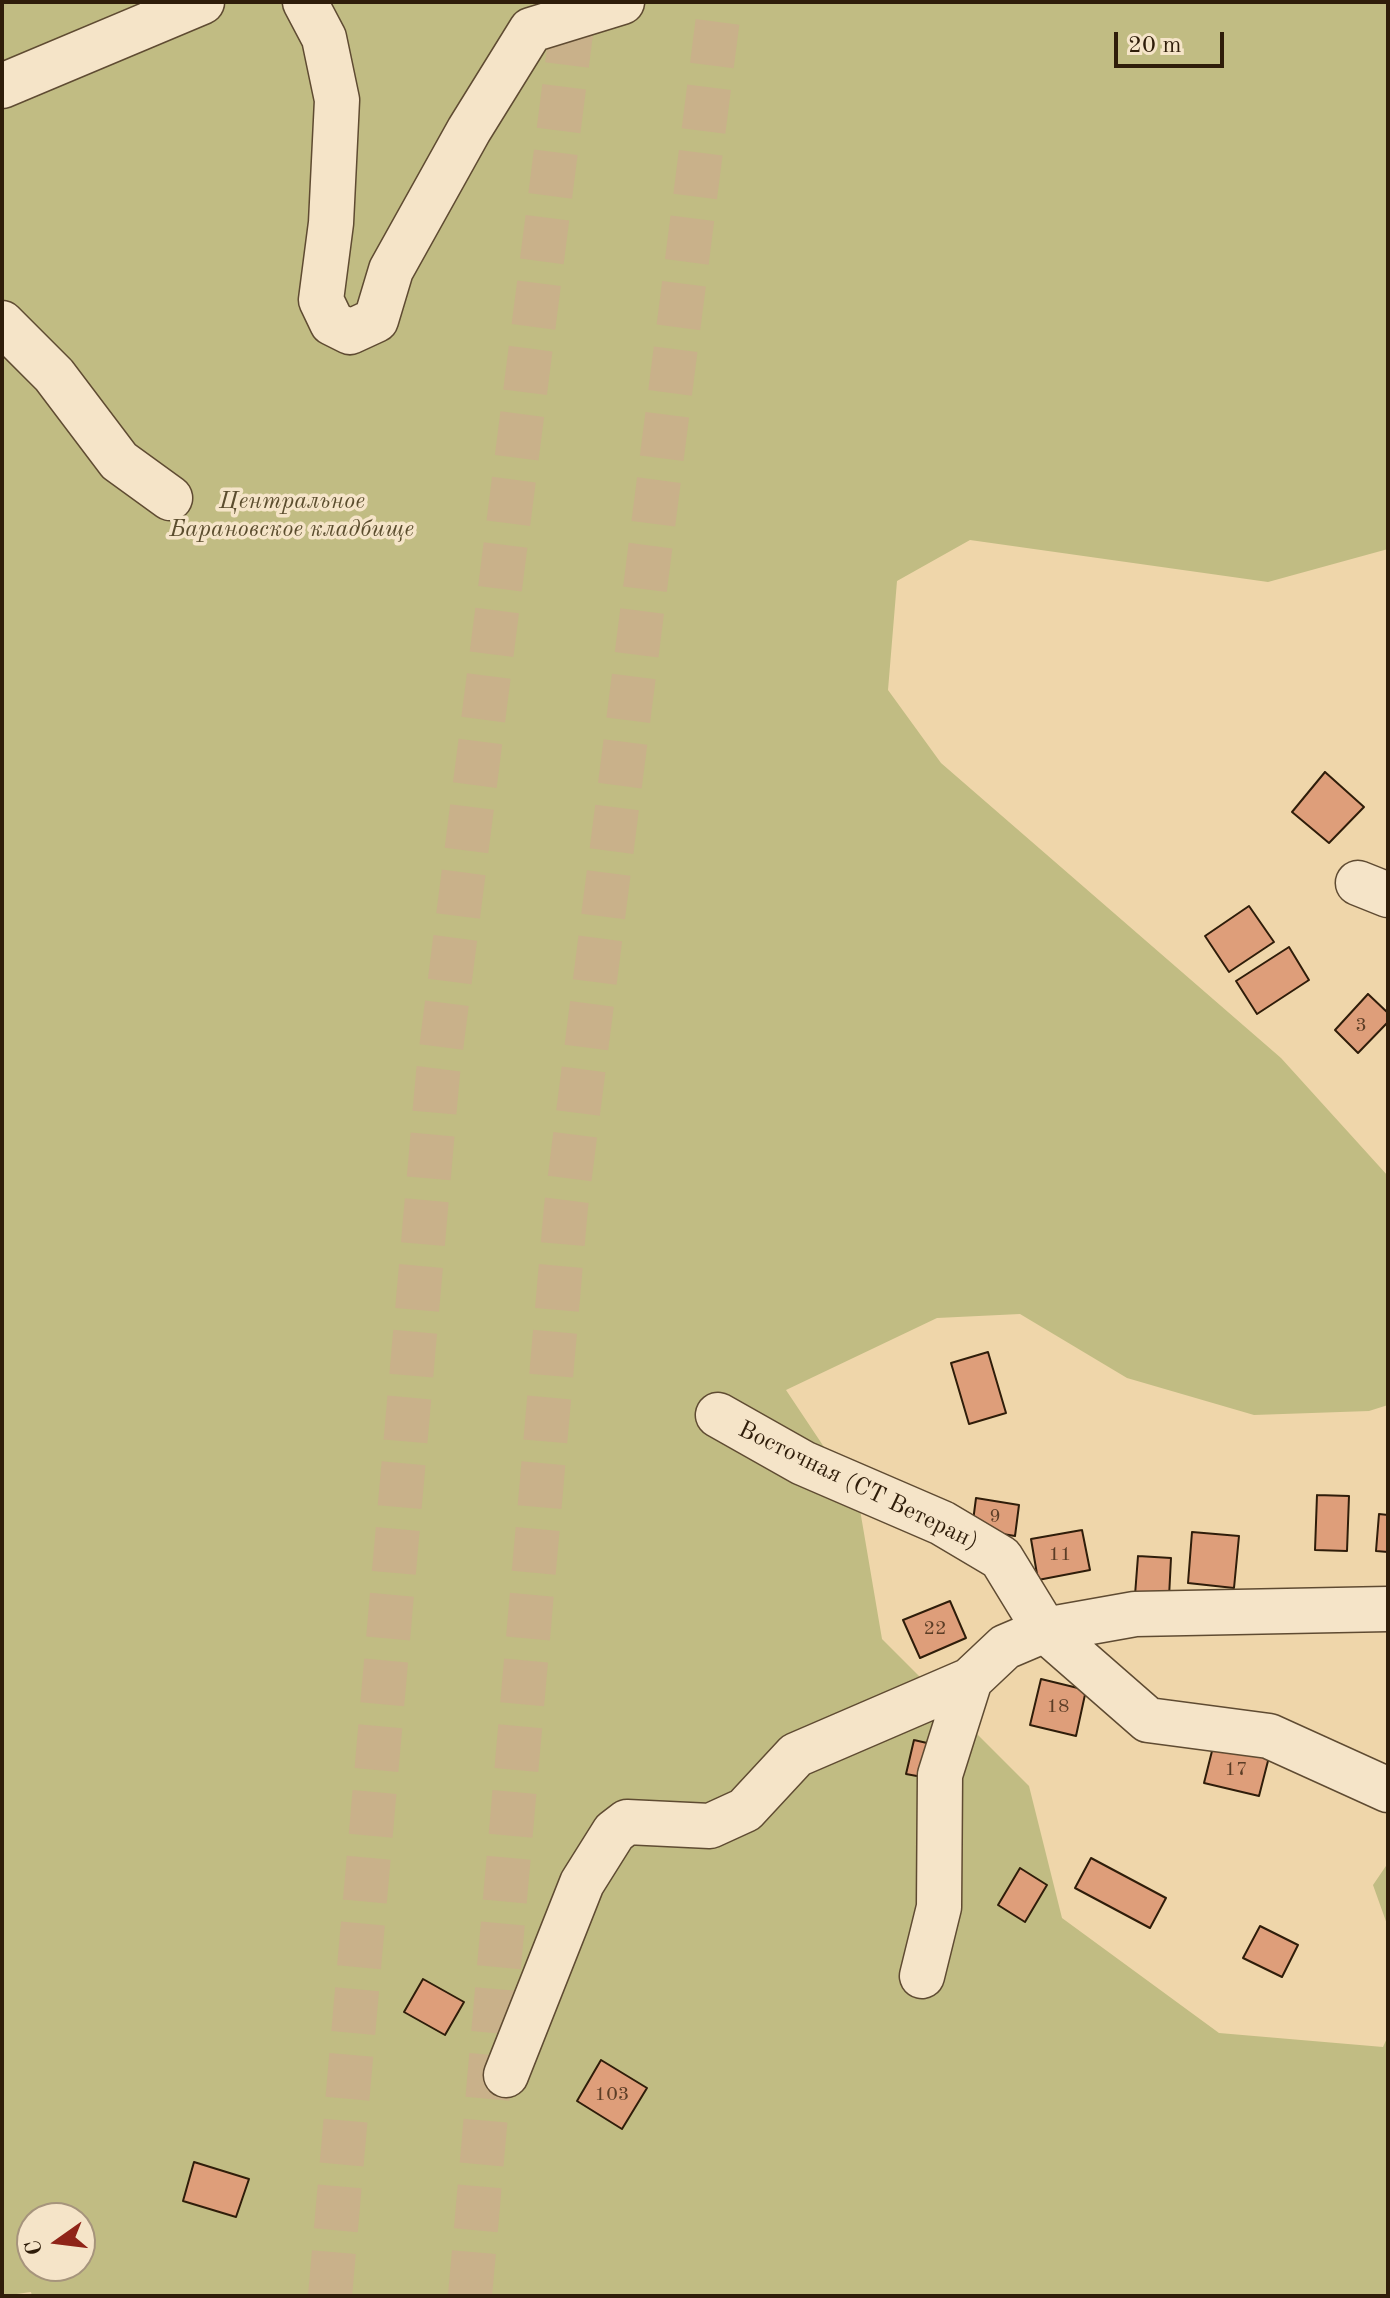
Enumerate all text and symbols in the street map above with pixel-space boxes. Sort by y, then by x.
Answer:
scale bar [1118,16,1228,66]
text: 20 m [1128,34,1182,58]
park label: Центральное Барановское кладбище [170,488,414,544]
house number: 3 [1355,1014,1367,1038]
street label: Восточная (СТ Ветеран) [733,1415,983,1557]
house number: 9 [989,1505,1001,1529]
house number: 11 [1048,1543,1072,1567]
house number: 22 [923,1617,947,1641]
house number: 18 [1046,1695,1070,1719]
house number: 17 [1224,1758,1248,1782]
house number: 103 [595,2083,629,2107]
north arrow [16,2202,96,2282]
text: С [22,2238,47,2257]

